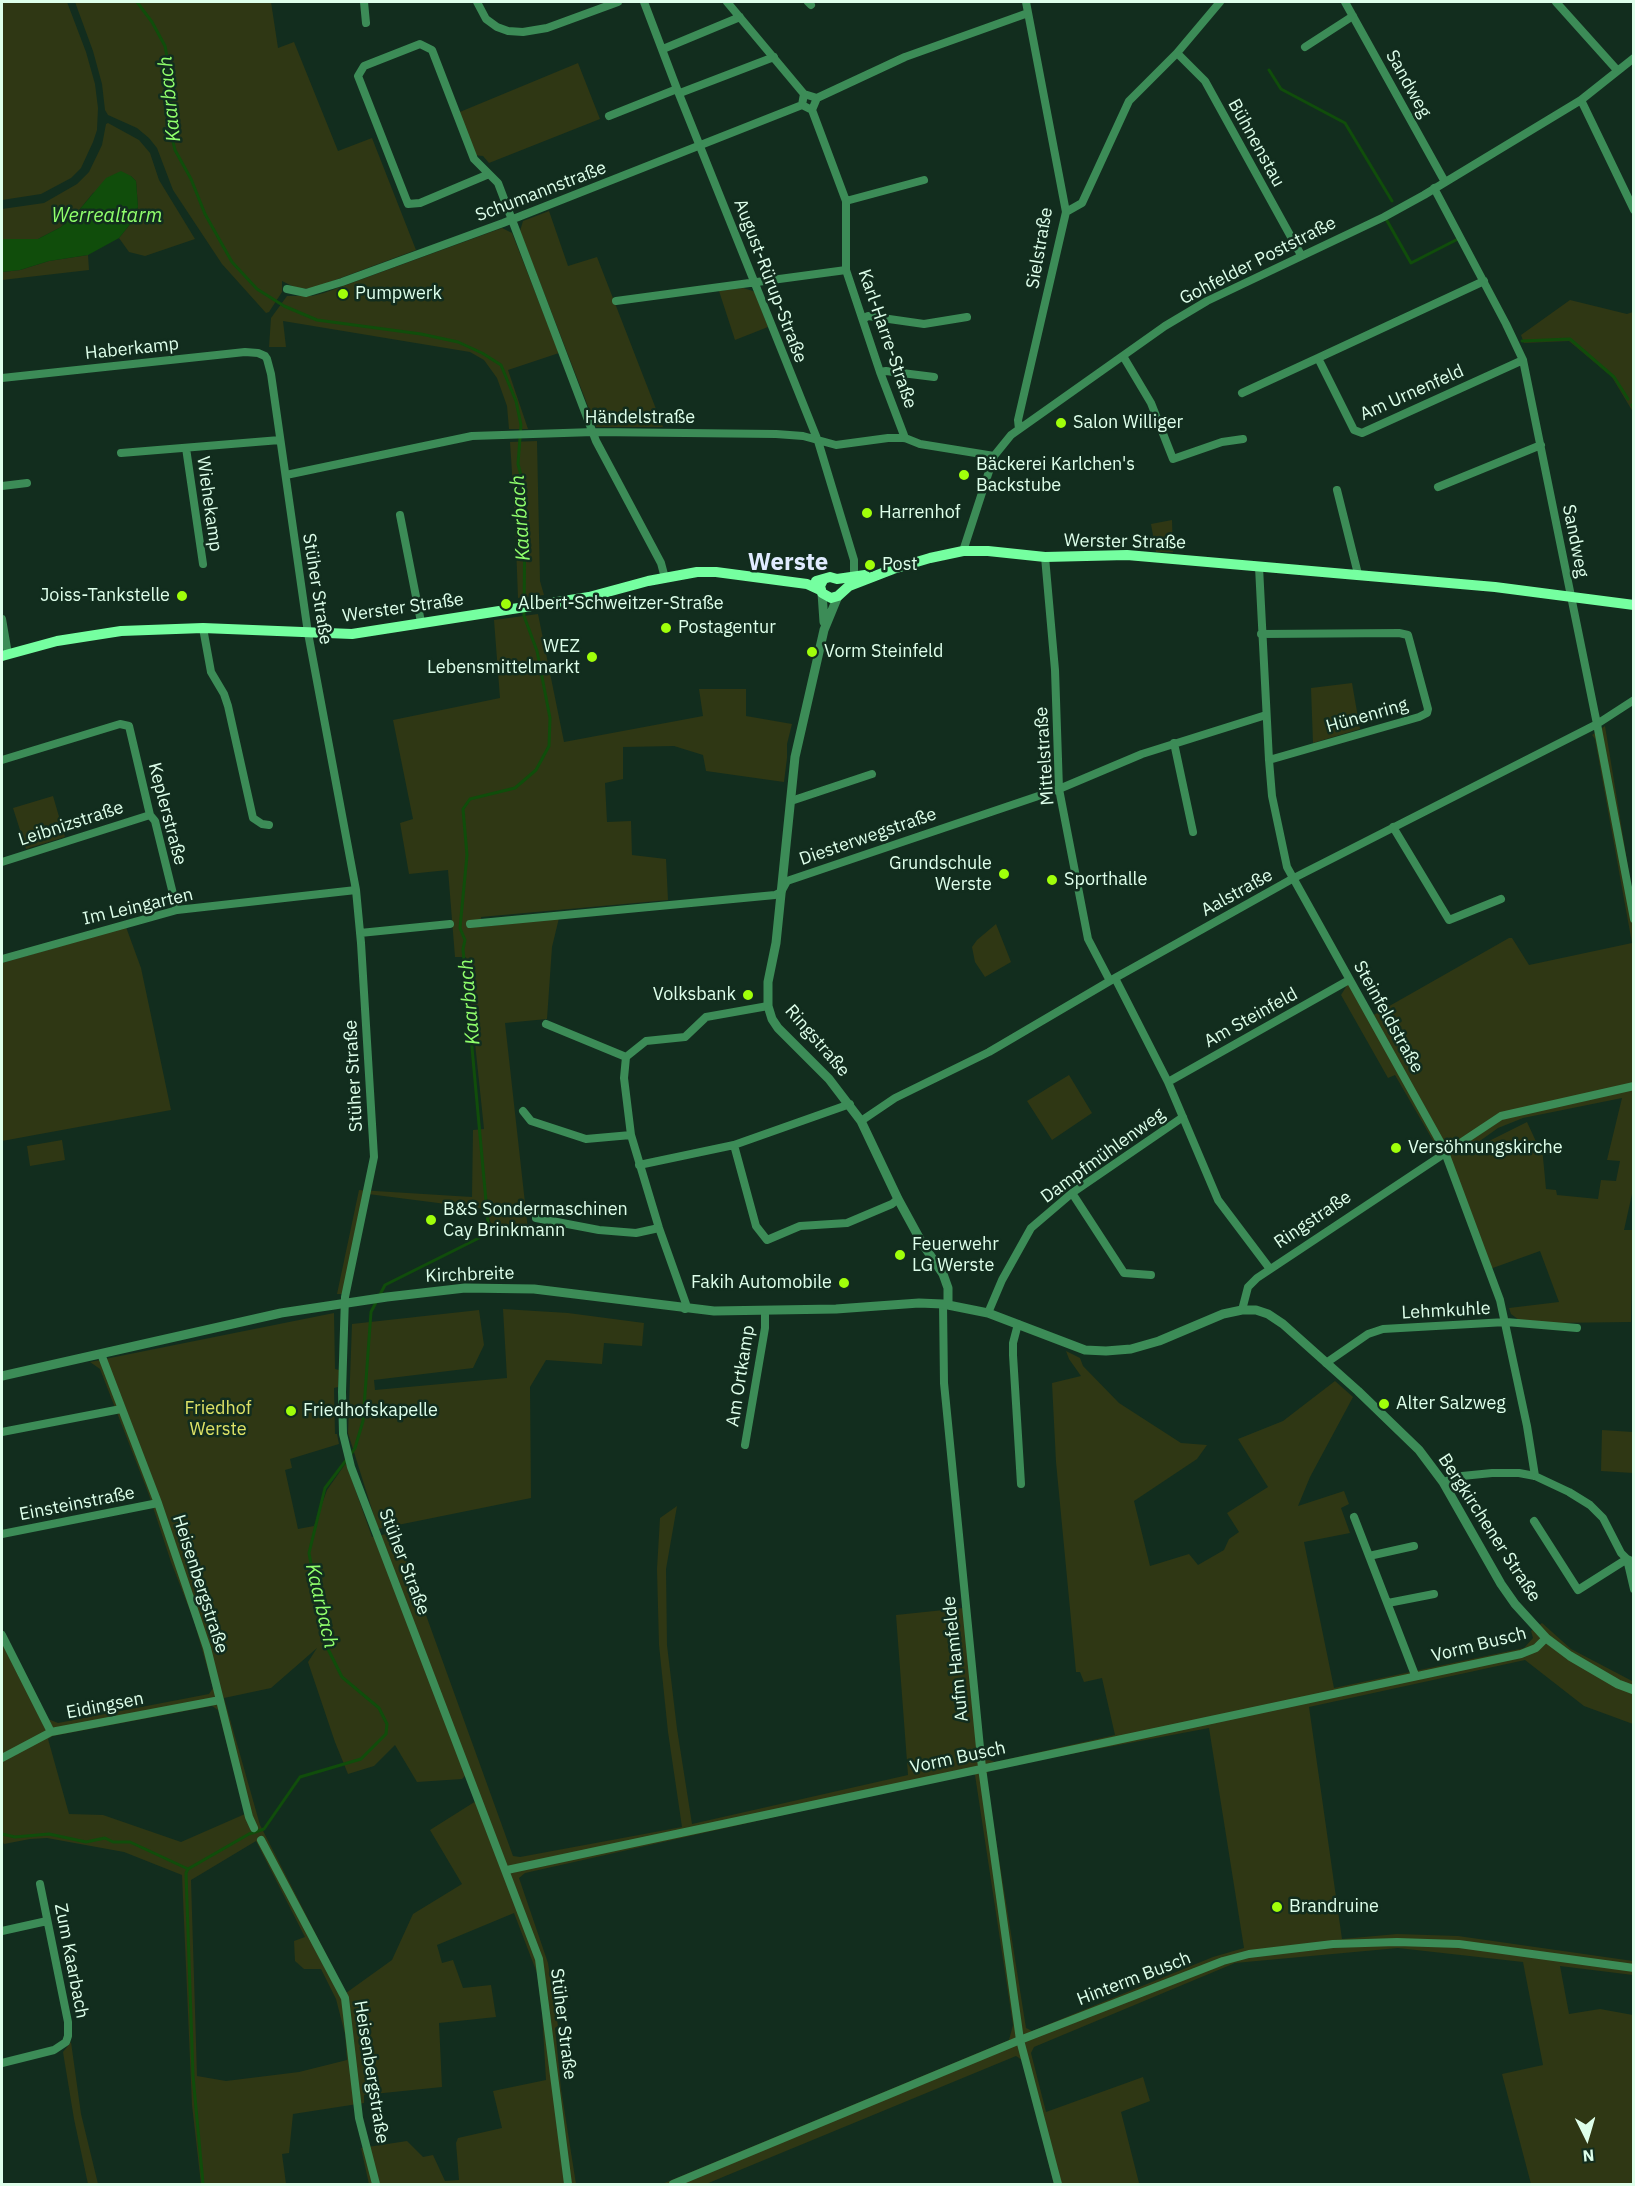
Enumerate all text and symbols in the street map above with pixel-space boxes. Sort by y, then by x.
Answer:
street label: Sandweg [1381,46,1435,122]
water label: Kaarbach [154,55,186,143]
street label: Bühnenstau [1223,95,1289,191]
street label: Schumannstraße [473,157,609,227]
street label: August-Rürup-Straße [729,196,811,366]
water label: Werrealtarm [52,204,162,228]
street label: Sielstraße [1022,206,1058,290]
street label: Gohfelder Poststraße [1176,212,1340,310]
street label: Karl-Harre-Straße [853,266,921,412]
place label: Pumpwerk [355,283,442,305]
marker: Pumpwerk [336,287,350,301]
street label: Haberkamp [84,333,180,365]
street label: Am Urnenfeld [1357,360,1467,426]
street label: Händelstraße [585,407,695,429]
place label: Salon Williger [1073,412,1183,434]
marker: Salon Williger [1054,416,1068,430]
place label: Bäckerei Karlchen's Backstube [976,454,1135,496]
street label: Wiehekamp [192,455,226,553]
marker: Bäckerei Karlchen's Backstube [957,468,971,482]
water label: Kaarbach [506,474,536,562]
place label: Harrenhof [879,502,961,524]
street label: Sandweg [1557,503,1593,579]
marker: Harrenhof [860,506,874,520]
street label: Werster Straße [1064,530,1186,554]
street label: Stüher Straße [298,532,336,646]
district label: Werste [748,549,828,577]
place label: Post [882,554,918,576]
marker: Post [863,558,877,572]
place label: Joiss-Tankstelle [40,585,170,607]
marker: Joiss-Tankstelle [175,589,189,603]
street label: Werster Straße [341,589,465,627]
place label: Albert-Schweitzer-Straße [518,593,724,615]
marker: Albert-Schweitzer-Straße [499,597,513,611]
place label: Postagentur [678,617,776,639]
marker: Postagentur [659,621,673,635]
place label: WEZ Lebensmittelmarkt [427,636,580,678]
place label: Vorm Steinfeld [824,641,943,663]
marker: Vorm Steinfeld [805,645,819,659]
marker: WEZ Lebensmittelmarkt [585,650,599,664]
street label: Hünenring [1324,694,1410,738]
street label: Mittelstraße [1031,706,1059,806]
street label: Keplerstraße [143,760,191,868]
street label: Leibnizstraße [16,797,126,851]
street label: Diesterwegstraße [797,803,939,871]
place label: Grundschule Werste [889,853,992,896]
street label: Aalstraße [1197,864,1277,922]
marker: Grundschule Werste [997,867,1011,881]
place label: Sporthalle [1064,869,1147,891]
marker: Sporthalle [1045,873,1059,887]
street label: Im Leingarten [81,884,195,930]
street label: Steinfeldstraße [1348,957,1428,1077]
water label: Kaarbach [454,958,486,1046]
street label: Am Steinfeld [1200,983,1302,1053]
place label: Volksbank [653,984,736,1006]
marker: Volksbank [741,988,755,1002]
street label: Ringstraße [780,1001,854,1081]
street label: Stüher Straße [340,1019,368,1133]
street label: Dampfmühlenweg [1037,1104,1169,1208]
place label: Versöhnungskirche [1408,1137,1563,1159]
marker: Versöhnungskirche [1389,1141,1403,1155]
street label: Ringstraße [1270,1186,1356,1254]
place label: B&S Sondermaschinen Cay Brinkmann [443,1199,628,1242]
marker: B&S Sondermaschinen Cay Brinkmann [424,1213,438,1227]
place label: Feuerwehr LG Werste [912,1234,999,1276]
marker: Feuerwehr LG Werste [893,1248,907,1262]
street label: Kirchbreite [425,1263,515,1287]
place label: Fakih Automobile [691,1272,832,1294]
marker: Fakih Automobile [837,1276,851,1290]
street label: Lehmkuhle [1401,1298,1491,1324]
street label: Am Ortkamp [722,1324,760,1428]
place label: Alter Salzweg [1396,1393,1506,1415]
marker: Alter Salzweg [1377,1397,1391,1411]
park label: Friedhof Werste [184,1398,252,1440]
place label: Friedhofskapelle [303,1400,438,1422]
marker: Friedhofskapelle [284,1404,298,1418]
street label: Bergkirchener Straße [1433,1450,1545,1606]
street label: Einsteinstraße [17,1482,137,1526]
street label: Stüher Straße [374,1506,434,1618]
street label: Heisenbergstraße [167,1512,233,1656]
water label: Kaarbach [300,1561,342,1651]
street label: Aufm Hamfelde [939,1595,973,1723]
street label: Vorm Busch [1429,1623,1529,1667]
street label: Eidingsen [64,1688,146,1724]
street label: Vorm Busch [908,1737,1008,1779]
place label: Brandruine [1289,1896,1379,1918]
marker: Brandruine [1270,1900,1284,1914]
street label: Zum Kaarbach [49,1902,93,2020]
street label: Hinterm Busch [1074,1947,1194,2011]
street label: Stüher Straße [545,1967,581,2081]
street label: Heisenbergstraße [349,1999,393,2145]
north arrow [1557,2108,1617,2168]
text: N [1582,2145,1595,2166]

